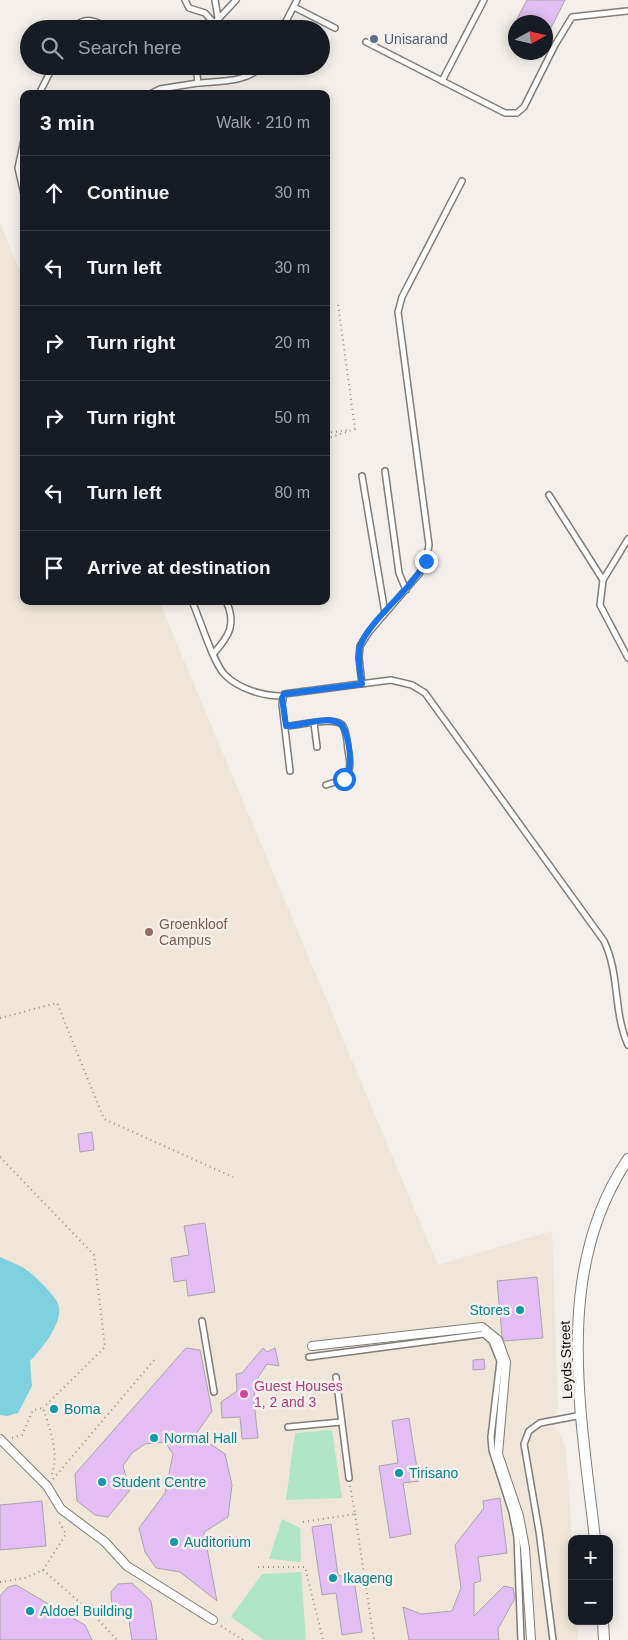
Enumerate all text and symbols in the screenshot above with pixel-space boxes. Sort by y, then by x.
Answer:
north arrow [508,15,553,60]
search box [20,20,330,75]
place label: Unisarand [384,31,448,47]
marker: Unisarand [368,33,380,45]
icon: search [38,34,66,62]
text: Search here [78,37,182,58]
text: 3 min [40,111,95,134]
text: Walk · 210 m [216,114,310,131]
icon: ahead [40,179,68,207]
text: Continue [87,182,169,203]
text: 30 m [274,184,310,201]
icon: left [40,254,68,282]
text: Turn left [87,257,162,278]
text: 30 m [274,259,310,276]
icon: right [40,329,68,357]
text: Turn right [87,332,175,353]
text: 20 m [274,334,310,351]
icon: right [40,404,68,432]
text: Turn right [87,407,175,428]
text: 50 m [274,409,310,426]
icon: left [40,479,68,507]
text: Turn left [87,482,162,503]
text: 80 m [274,484,310,501]
route end [415,550,438,573]
icon: arrive [40,554,68,582]
text: Arrive at destination [87,557,271,578]
route start [333,768,356,791]
place label: Groenkloof Campus [159,916,228,948]
marker: Groenkloof Campus [143,926,155,938]
place label: Stores [470,1302,510,1318]
marker: Stores [514,1304,526,1316]
street label: Leyds Street [557,1320,575,1400]
place label: Guest Houses 1, 2 and 3 [254,1378,343,1410]
marker: Guest Houses 1, 2 and 3 [238,1388,250,1400]
place label: Boma [64,1401,101,1417]
marker: Boma [48,1403,60,1415]
place label: Normal Hall [164,1430,237,1446]
marker: Normal Hall [148,1432,160,1444]
place label: Tirisano [409,1465,458,1481]
marker: Tirisano [393,1467,405,1479]
place label: Student Centre [112,1474,206,1490]
marker: Student Centre [96,1476,108,1488]
place label: Auditorium [184,1534,251,1550]
map controls [568,1535,613,1625]
button: + [568,1535,613,1580]
marker: Auditorium [168,1536,180,1548]
place label: Ikageng [343,1570,393,1586]
marker: Ikageng [327,1572,339,1584]
button: − [568,1580,613,1625]
place label: Aldoel Building [40,1603,133,1619]
marker: Aldoel Building [24,1605,36,1617]

